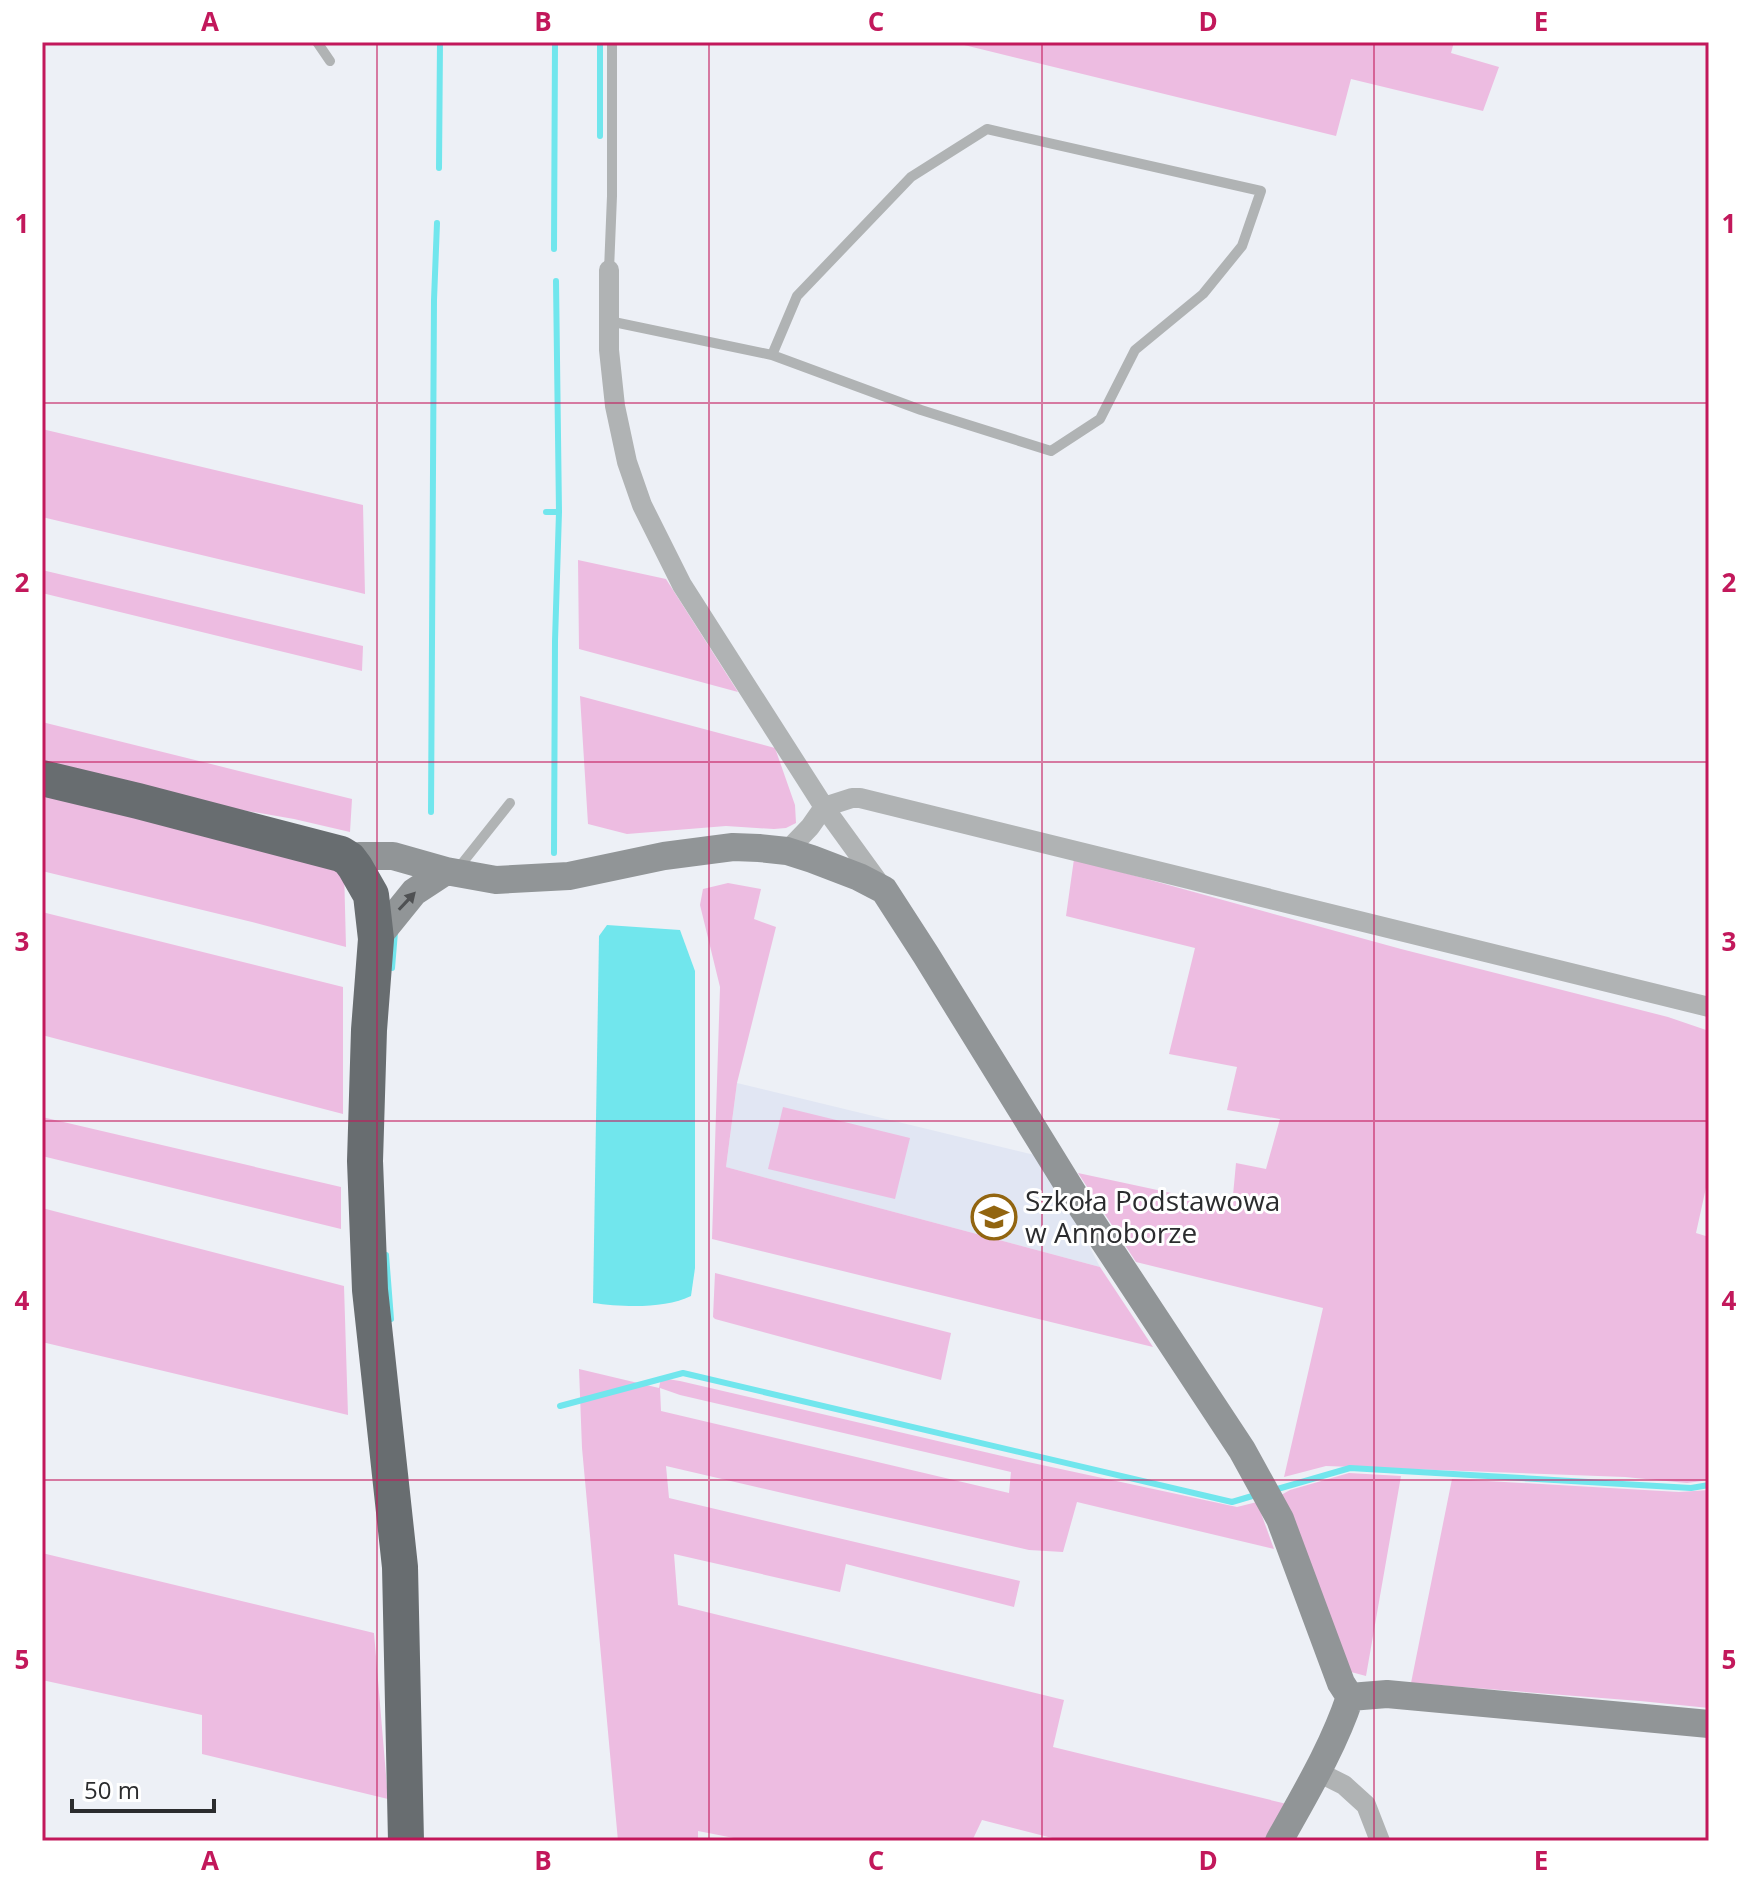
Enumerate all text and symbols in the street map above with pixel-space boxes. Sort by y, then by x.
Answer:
text: A [201,3,219,39]
text: B [534,3,552,39]
text: C [868,3,884,39]
text: D [1198,3,1218,39]
text: E [1534,3,1548,39]
text: 1 [15,205,29,241]
text: 1 [1722,205,1736,241]
text: 2 [15,564,30,600]
text: 2 [1722,564,1737,600]
one-way arrow [397,892,416,911]
text: 3 [15,923,29,959]
text: 3 [1722,923,1736,959]
place label: Szkoła Podstawowa w Annoborze [1025,1181,1280,1251]
school or university icon: Szkoła Podstawowa w Annoborze [970,1193,1018,1241]
text: 4 [15,1282,30,1318]
text: 4 [1722,1282,1737,1318]
text: 5 [15,1641,29,1677]
text: 5 [1722,1641,1736,1677]
scale bar [72,1763,214,1813]
text: 50 m [84,1773,140,1806]
text: A [201,1842,219,1878]
text: B [534,1842,552,1878]
text: C [868,1842,884,1878]
text: D [1198,1842,1218,1878]
text: E [1534,1842,1548,1878]

